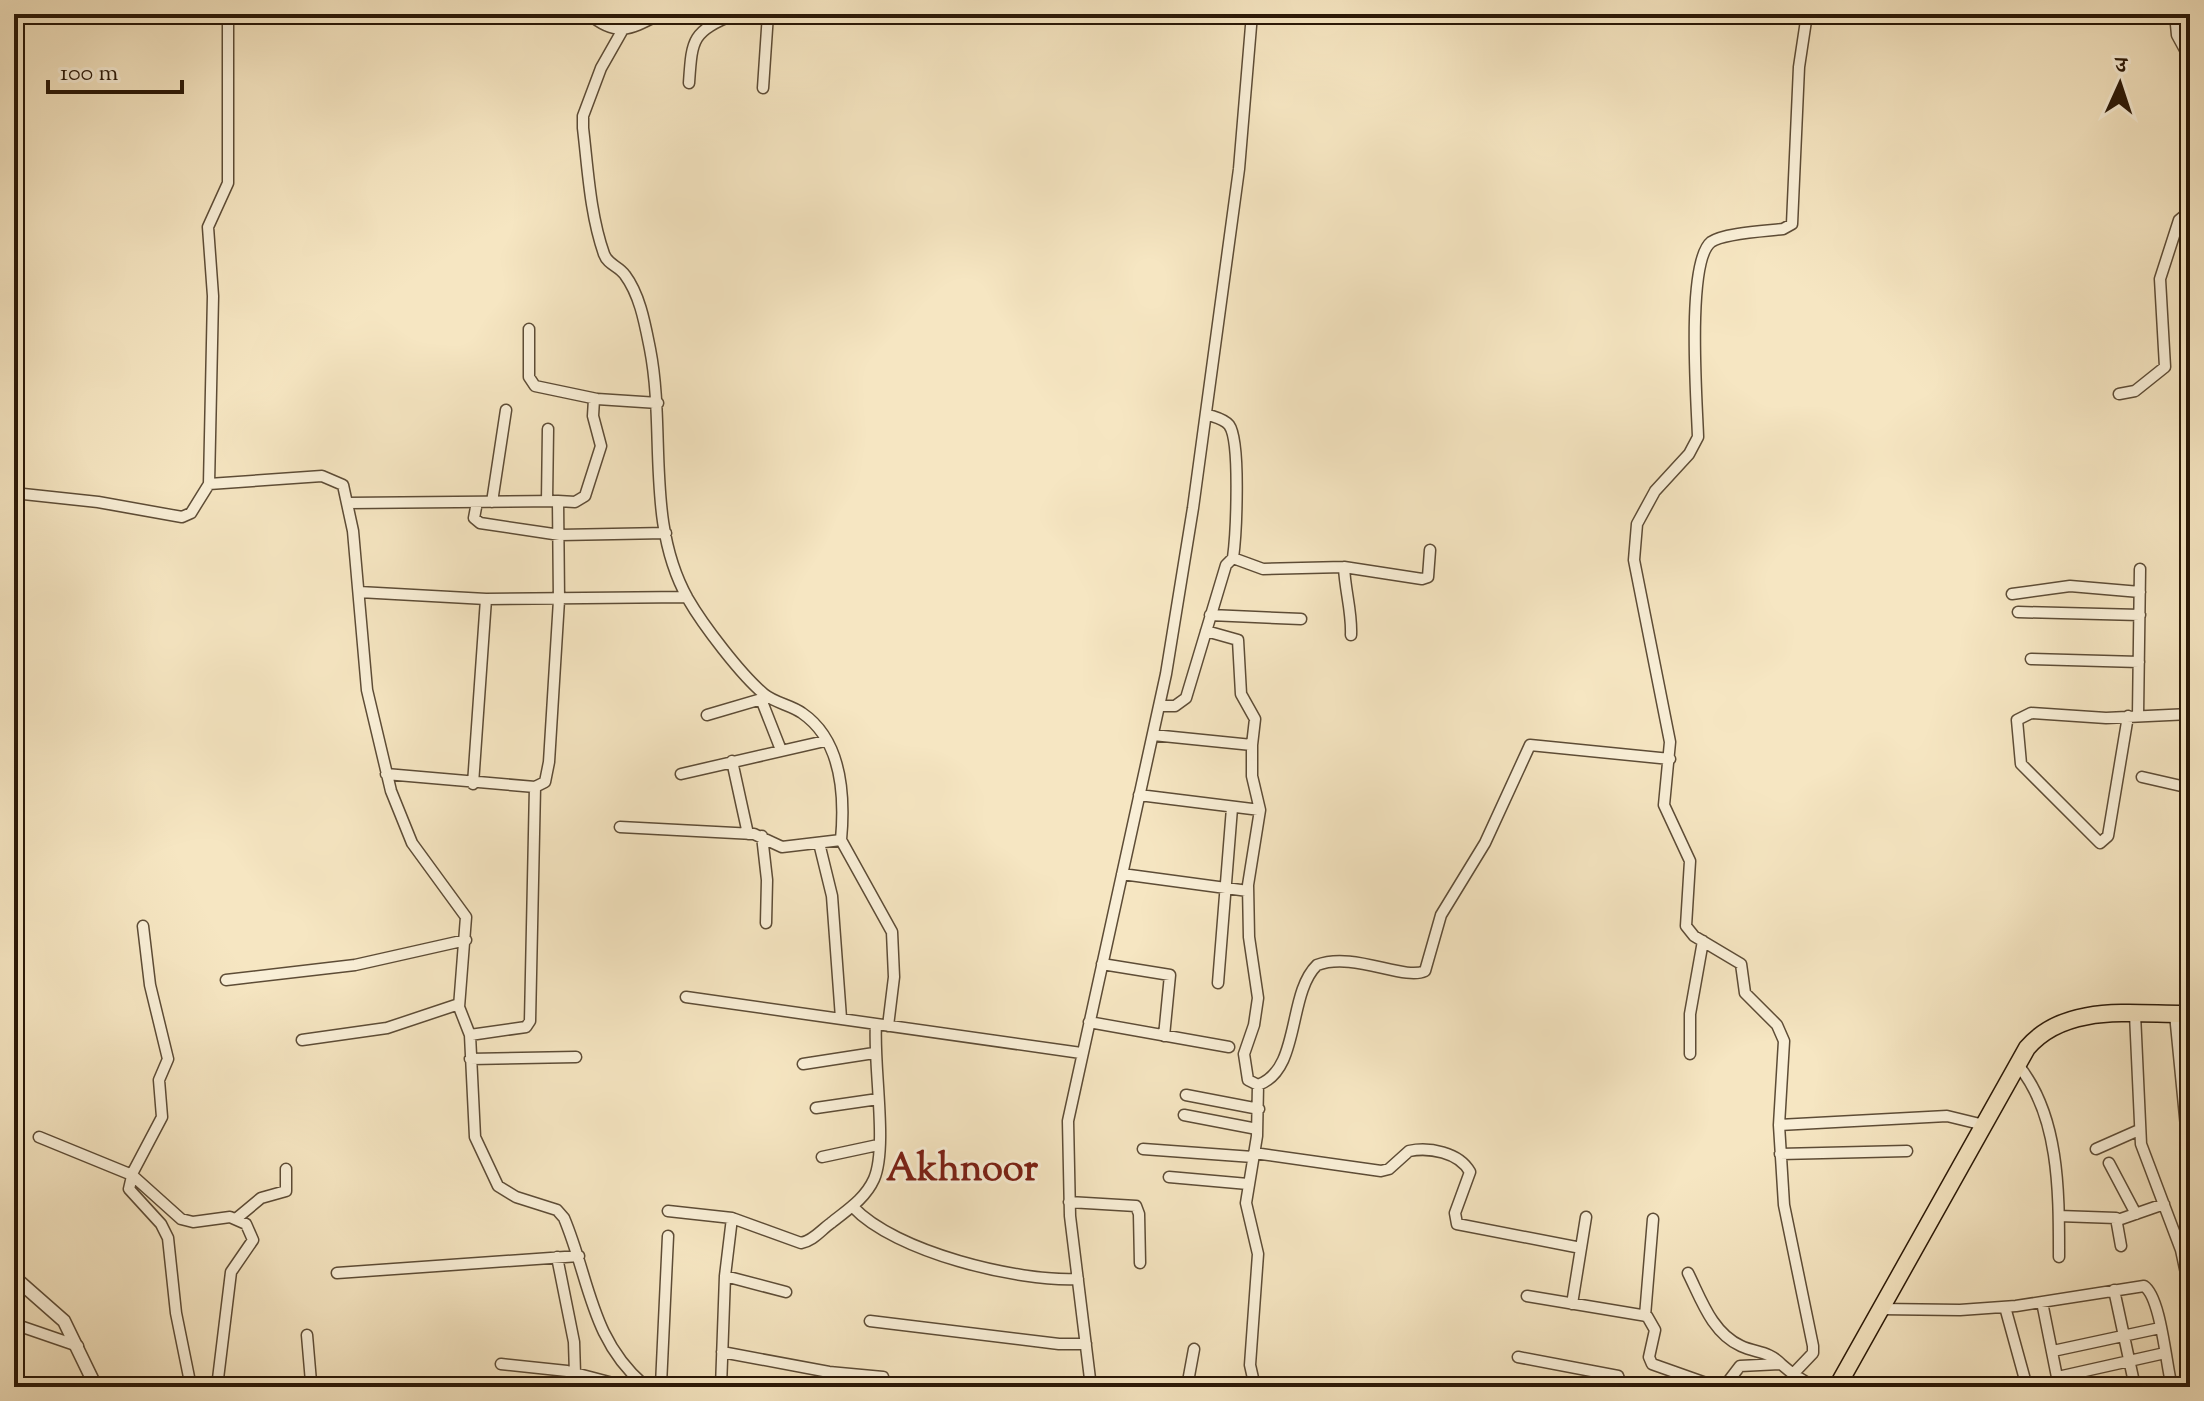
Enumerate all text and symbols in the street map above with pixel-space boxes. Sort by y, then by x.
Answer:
scale bar [48,44,182,94]
north arrow [2080,44,2160,124]
text: उ [2112,51,2129,83]
text: 100 m [60,57,118,91]
district label: Akhnoor [886,1144,1039,1198]

